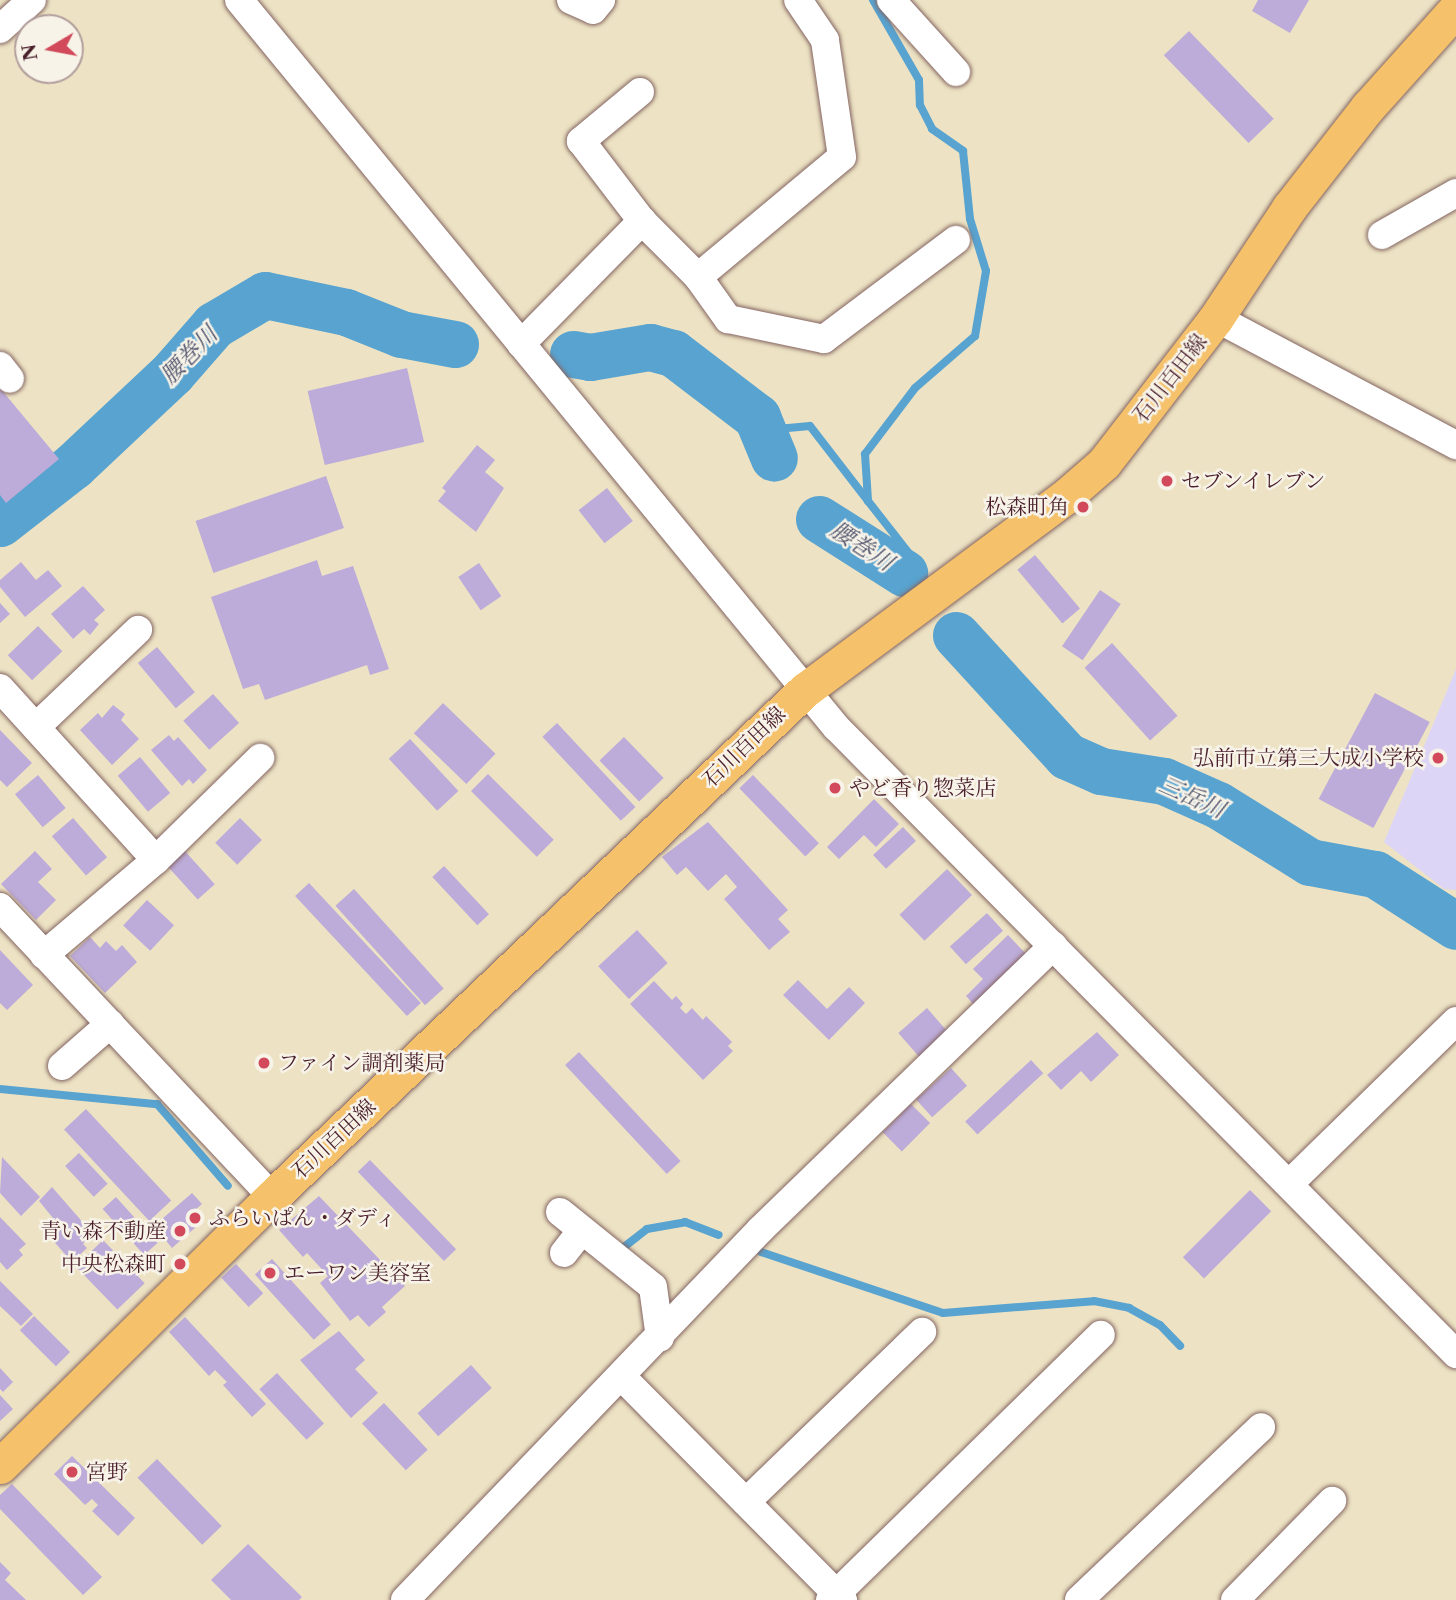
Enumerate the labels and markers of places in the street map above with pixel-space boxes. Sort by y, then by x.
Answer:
place label: セブンイレブン [1181,468,1328,494]
marker: セブンイレブン [1159,473,1175,489]
place label: 松森町角 [985,494,1069,520]
marker: 松森町角 [1075,499,1091,515]
place label: 弘前市立第三大成小学校 [1193,745,1424,771]
marker: 弘前市立第三大成小学校 [1430,750,1446,766]
place label: やど香り惣菜店 [849,775,996,801]
marker: やど香り惣菜店 [827,780,843,796]
place label: ファイン調剤薬局 [278,1050,446,1076]
marker: ファイン調剤薬局 [256,1055,272,1071]
place label: ふらいぱん・ダディ [209,1205,398,1231]
marker: ふらいぱん・ダディ [187,1210,203,1226]
place label: 青い森不動産 [40,1218,166,1244]
marker: 青い森不動産 [172,1223,188,1239]
place label: 中央松森町 [61,1251,166,1277]
marker: 中央松森町 [172,1256,188,1272]
place label: エーワン美容室 [284,1260,431,1286]
marker: エーワン美容室 [262,1265,278,1281]
place label: 宮野 [86,1459,128,1485]
marker: 宮野 [64,1464,80,1480]

